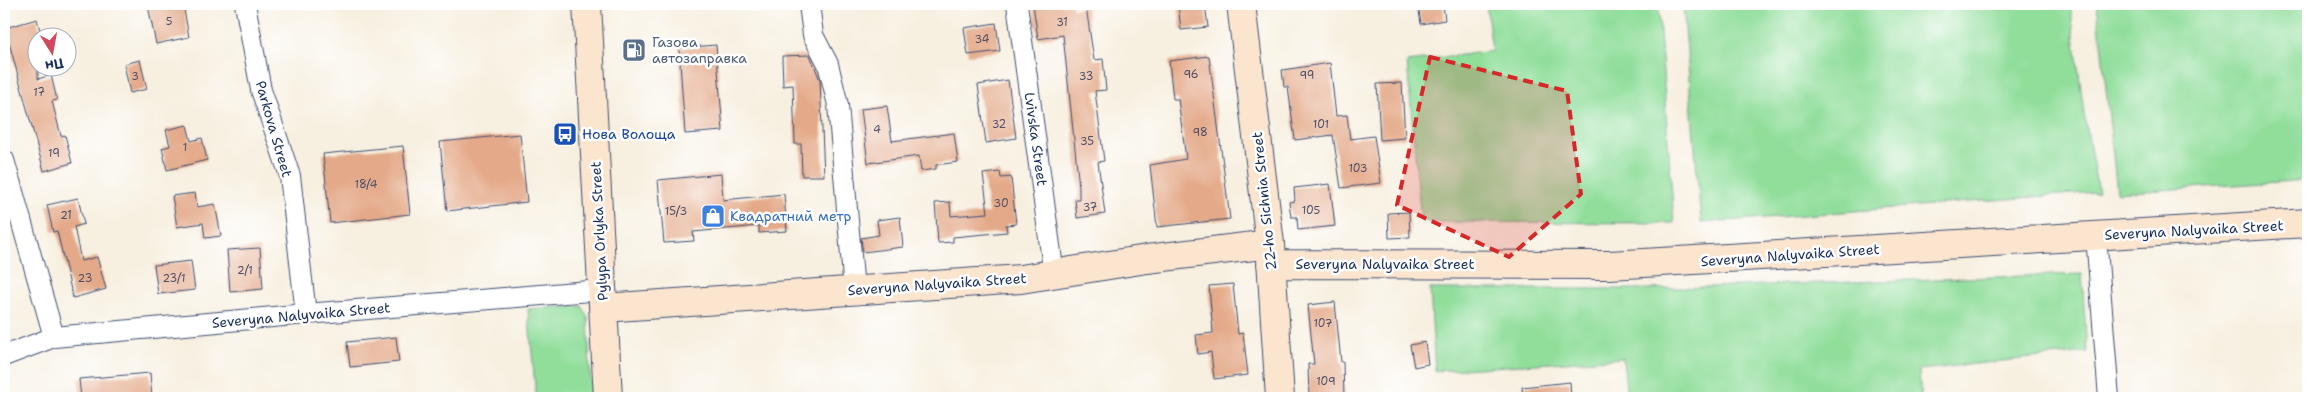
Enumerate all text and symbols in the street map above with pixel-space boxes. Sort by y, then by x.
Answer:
house number: 5 [166,14,173,29]
house number: 31 [1056,15,1068,30]
north arrow [28,28,78,78]
house number: 34 [975,32,990,47]
place label: Газова автозаправка [652,33,747,67]
fuel station icon: Газова автозаправка [621,37,647,63]
text: Пн [44,54,65,75]
house number: 96 [1183,67,1199,82]
house number: 99 [1300,68,1314,83]
house number: 3 [131,69,139,84]
house number: 33 [1079,69,1093,84]
street label: Parkova Street [252,79,296,179]
house number: 17 [33,85,45,100]
street label: Lvivska Street [1021,91,1051,187]
house number: 32 [992,117,1006,132]
house number: 101 [1313,117,1329,132]
bus stop icon: Нова Волоща [552,121,578,147]
house number: 4 [873,122,881,137]
place label: Нова Волоща [582,125,676,143]
house number: 98 [1192,125,1208,140]
street label: 22-ho Sichnia Street [1248,131,1280,271]
house number: 35 [1080,134,1094,149]
house number: 1 [183,140,187,155]
house number: 19 [48,146,60,161]
street label: Pylypa Orlyka Street [586,161,612,301]
house number: 103 [1348,161,1368,176]
house number: 18/4 [355,177,378,192]
house number: 30 [993,196,1009,211]
house number: 37 [1083,200,1098,215]
shop icon: Квадратний метр [700,203,726,229]
house number: 105 [1302,203,1321,218]
house number: 15/3 [665,204,687,219]
place label: Квадратний метр [730,207,852,225]
house number: 21 [60,208,72,223]
street label: Severyna Nalyvaika Street [2104,216,2284,244]
street label: Severyna Nalyvaika Street [1700,240,1880,270]
street label: Severyna Nalyvaika Street [1295,255,1475,273]
house number: 2/1 [237,263,253,278]
street label: Severyna Nalyvaika Street [847,269,1027,299]
house number: 23 [78,271,92,286]
house number: 23/1 [162,271,186,286]
street label: Severyna Nalyvaika Street [211,298,391,332]
house number: 107 [1313,316,1333,331]
house number: 109 [1316,374,1336,389]

